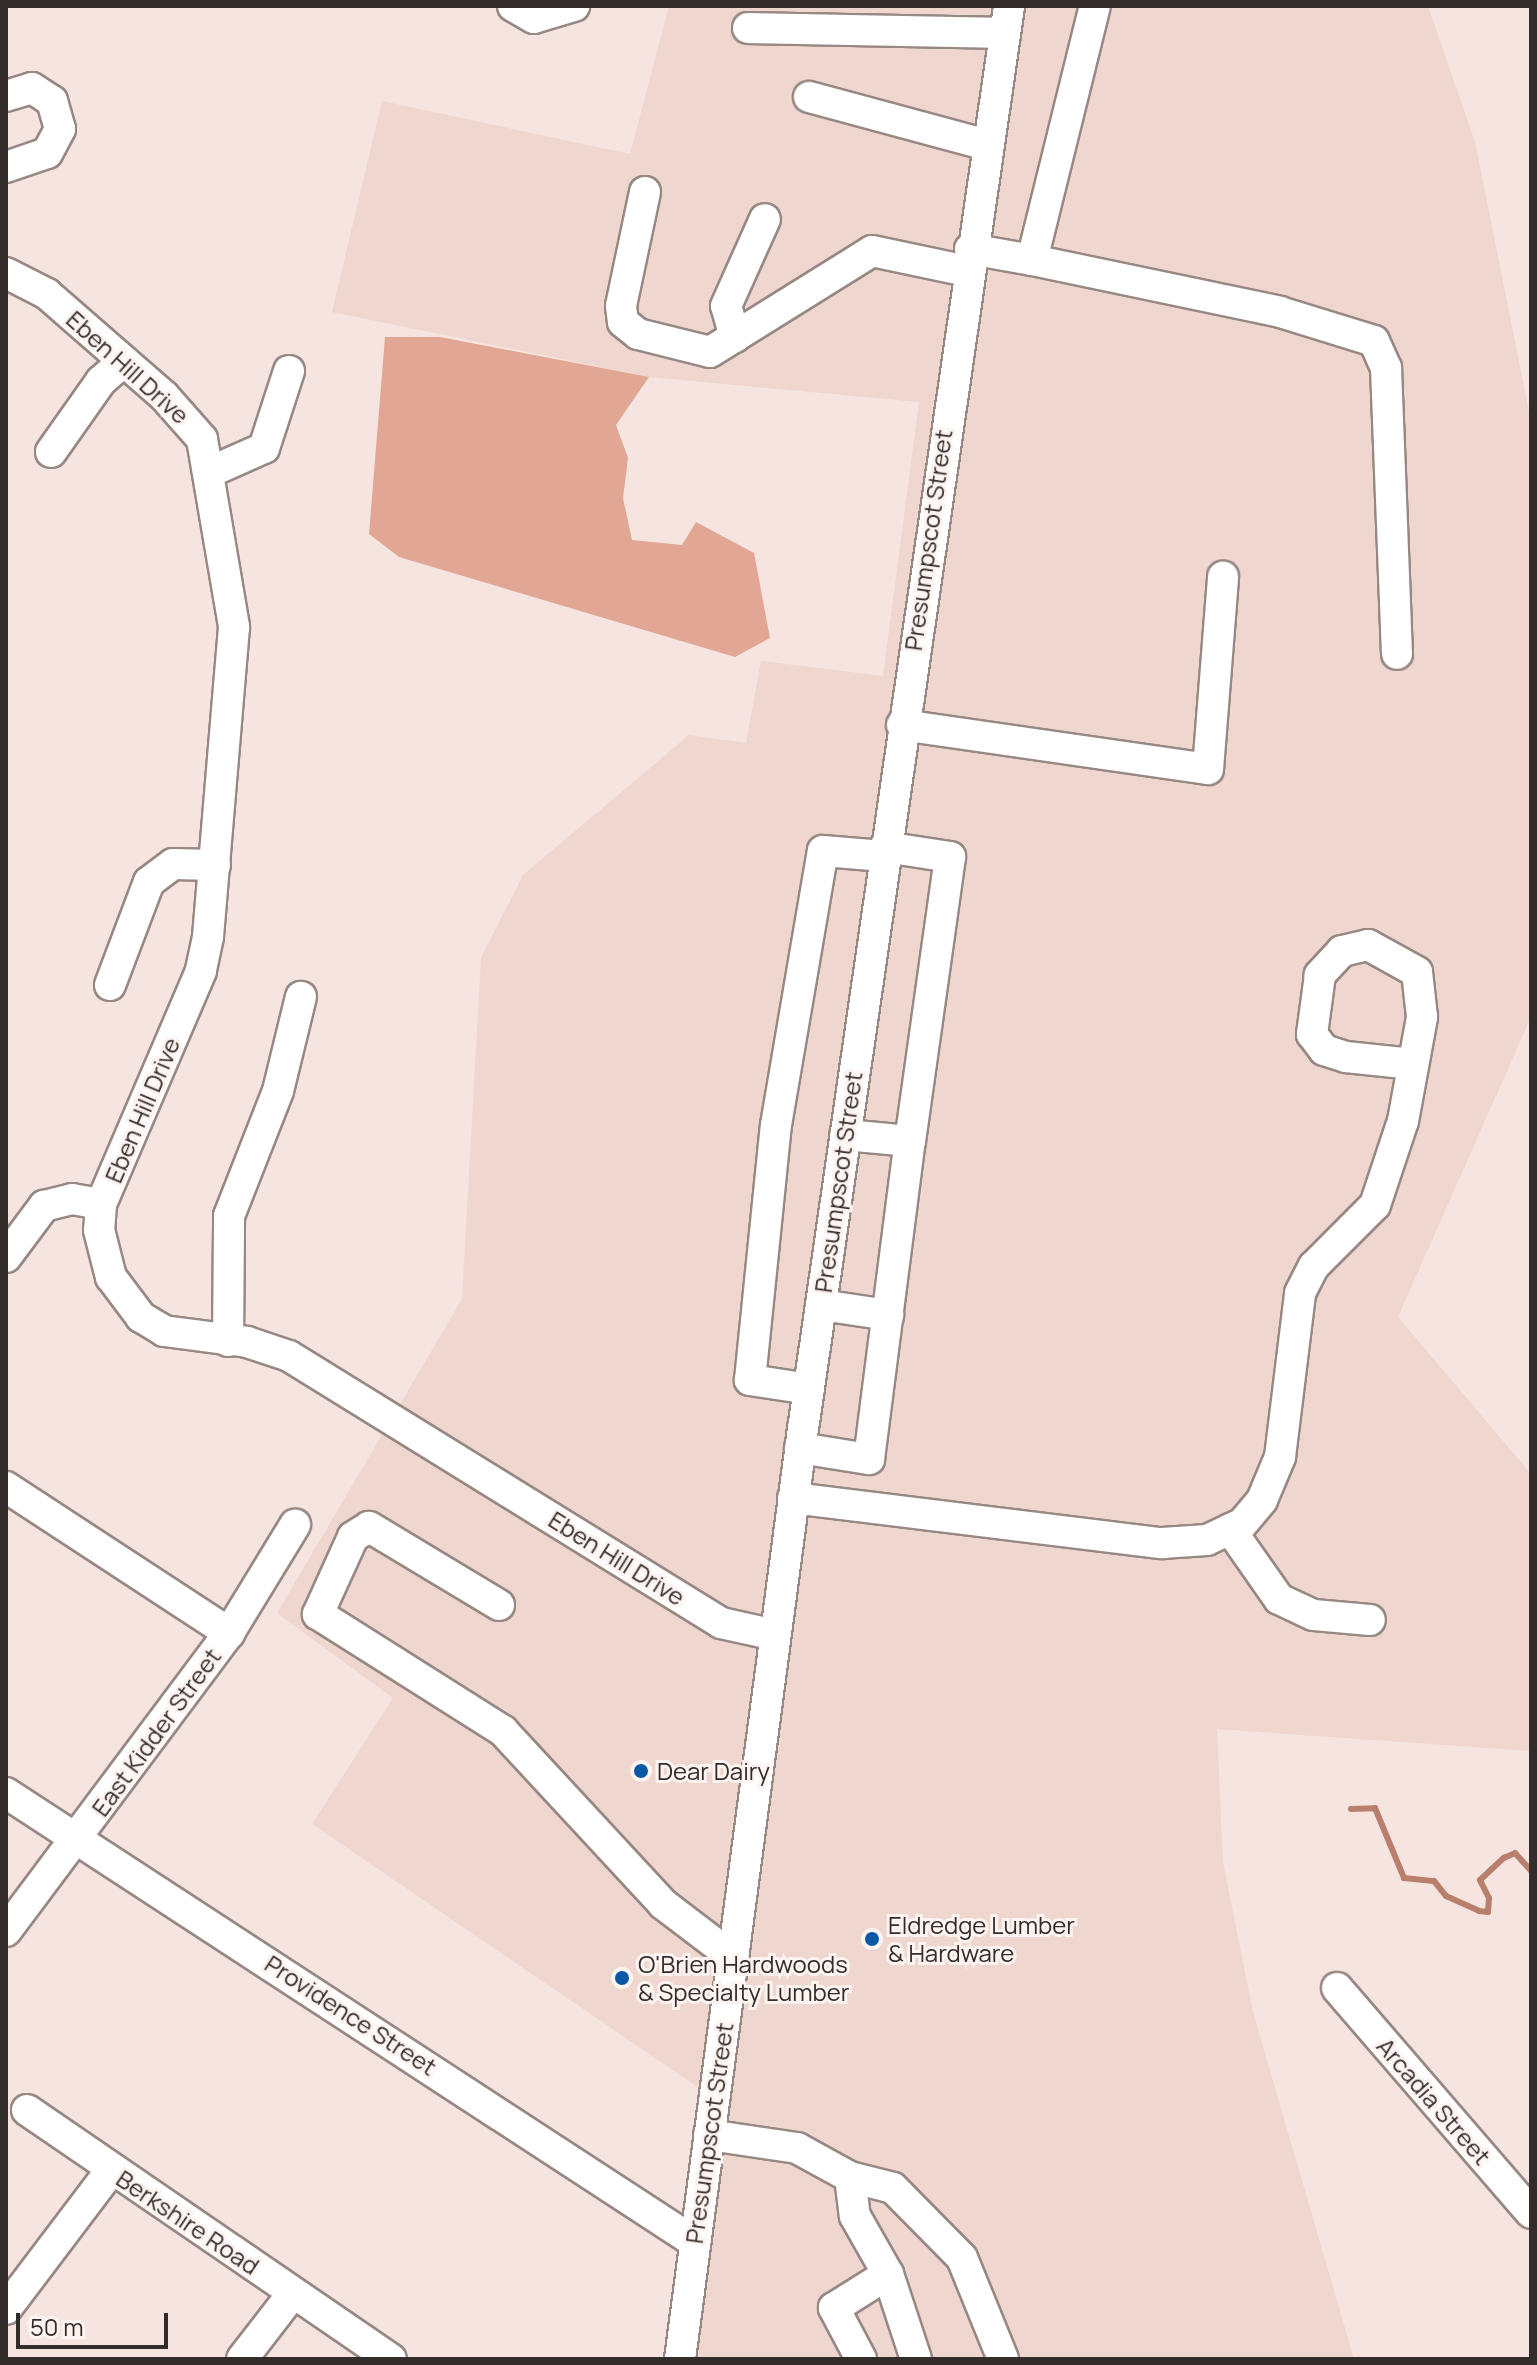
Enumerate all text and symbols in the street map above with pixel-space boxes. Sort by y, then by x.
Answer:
street label: Eben Hill Drive [61,305,195,429]
street label: Presumpscot Street [898,428,958,652]
street label: Eben Hill Drive [99,1033,185,1187]
street label: Presumpscot Street [808,1070,868,1294]
street label: Eben Hill Drive [544,1505,690,1611]
street label: East Kidder Street [85,1643,227,1821]
place label: Dear Dairy [657,1757,770,1785]
marker: Dear Dairy [632,1762,650,1780]
place label: Eldredge Lumber & Hardware [888,1911,1075,1967]
marker: Eldredge Lumber & Hardware [863,1930,881,1948]
street label: Providence Street [260,1949,442,2081]
place label: O'Brien Hardwoods & Specialty Lumber [638,1950,849,2006]
marker: O'Brien Hardwoods & Specialty Lumber [613,1969,631,1987]
street label: Presumpscot Street [679,2021,739,2245]
street label: Arcadia Street [1371,2032,1497,2170]
street label: Berkshire Road [111,2164,265,2280]
scale bar [20,2297,172,2347]
text: 50 m [30,2310,84,2343]

